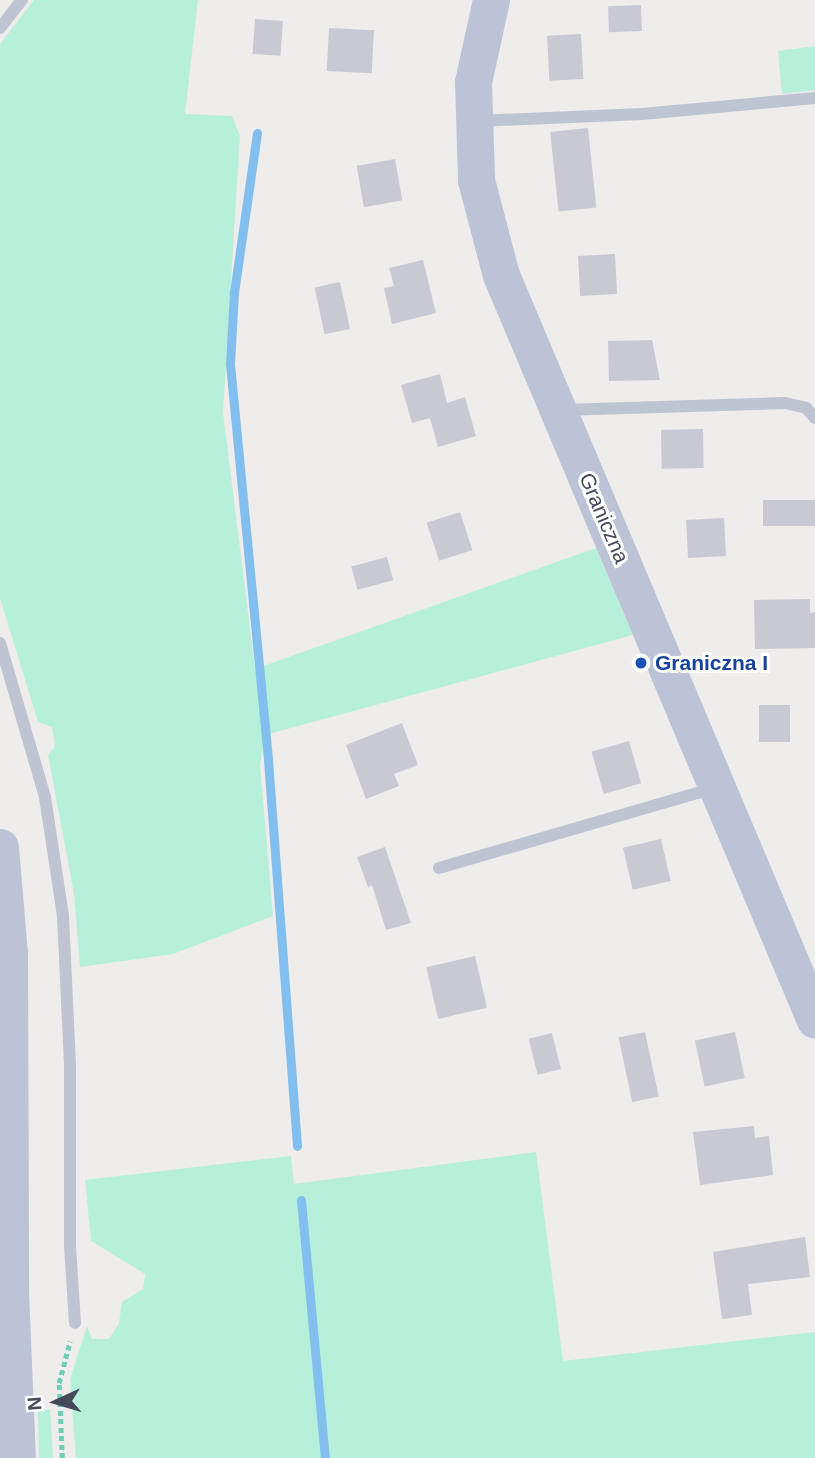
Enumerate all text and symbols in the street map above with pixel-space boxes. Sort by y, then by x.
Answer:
street label: Graniczna [574,469,634,567]
place label: Graniczna I [655,650,768,676]
marker: Graniczna I [633,655,649,671]
north arrow [21,1367,91,1437]
text: N [24,1396,46,1411]

